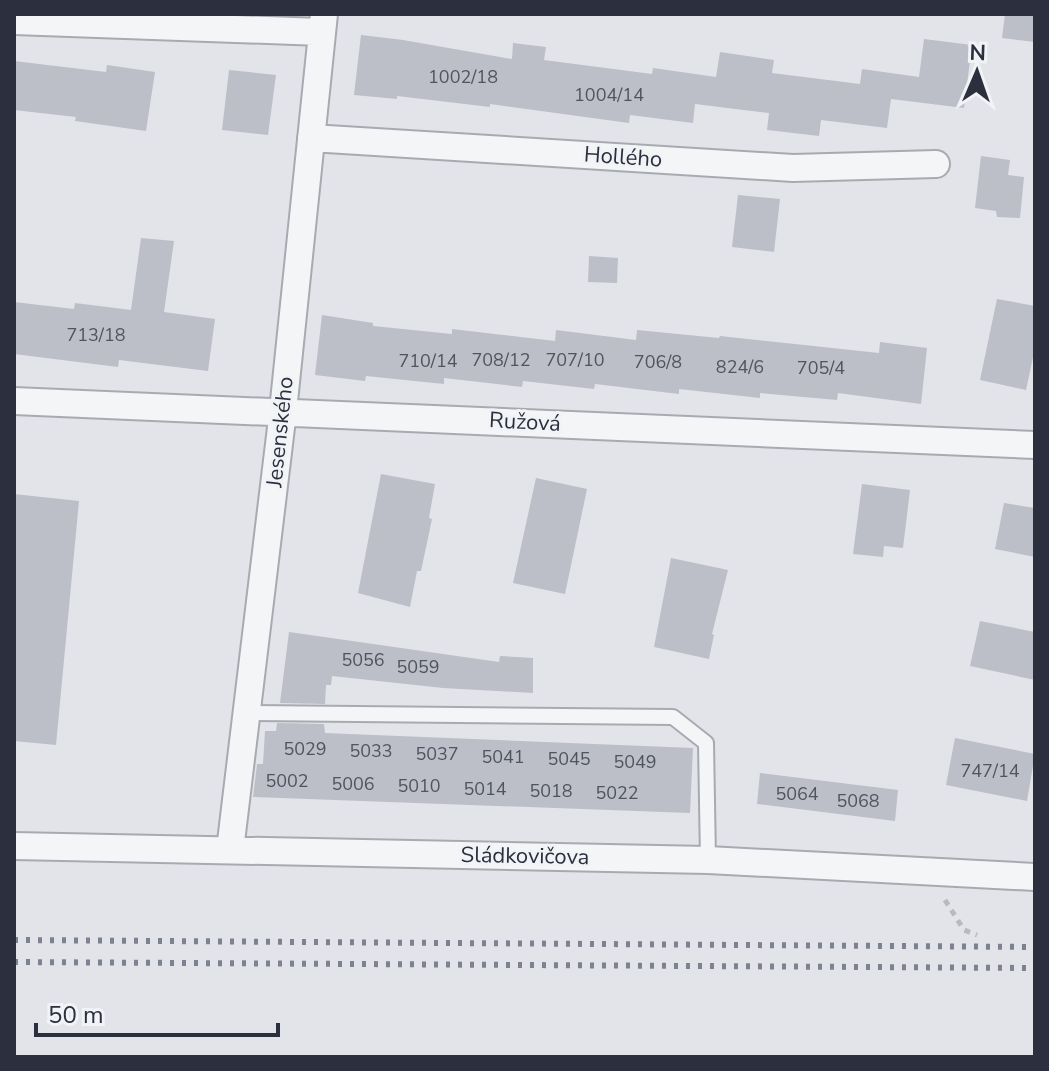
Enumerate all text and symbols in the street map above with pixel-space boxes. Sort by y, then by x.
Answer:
north arrow [937,32,1017,112]
text: N [969,38,986,68]
house number: 1002/18 [428,65,498,89]
house number: 1004/14 [574,83,644,107]
street label: Hollého [583,139,663,175]
house number: 713/18 [66,323,126,347]
house number: 708/12 [471,348,531,372]
house number: 707/10 [545,348,605,372]
house number: 710/14 [398,349,458,373]
house number: 706/8 [634,350,682,374]
house number: 824/6 [716,355,764,379]
house number: 705/4 [797,356,845,380]
street label: Jesenského [259,375,301,490]
street label: Ružová [488,405,562,439]
house number: 5056 [341,648,385,672]
house number: 5059 [396,655,440,679]
house number: 5029 [283,737,327,761]
house number: 5033 [349,739,393,763]
house number: 5037 [415,742,459,766]
house number: 5041 [481,745,525,769]
house number: 5045 [547,747,591,771]
house number: 5049 [613,750,657,774]
house number: 747/14 [960,759,1020,783]
house number: 5002 [265,769,309,793]
house number: 5006 [331,772,375,796]
house number: 5010 [397,774,441,798]
house number: 5014 [463,777,507,801]
house number: 5018 [529,779,573,803]
house number: 5022 [595,781,639,805]
house number: 5064 [775,782,819,806]
house number: 5068 [836,789,880,813]
street label: Sládkovičova [460,840,590,872]
scale bar [36,987,278,1037]
text: 50 m [48,999,104,1031]

